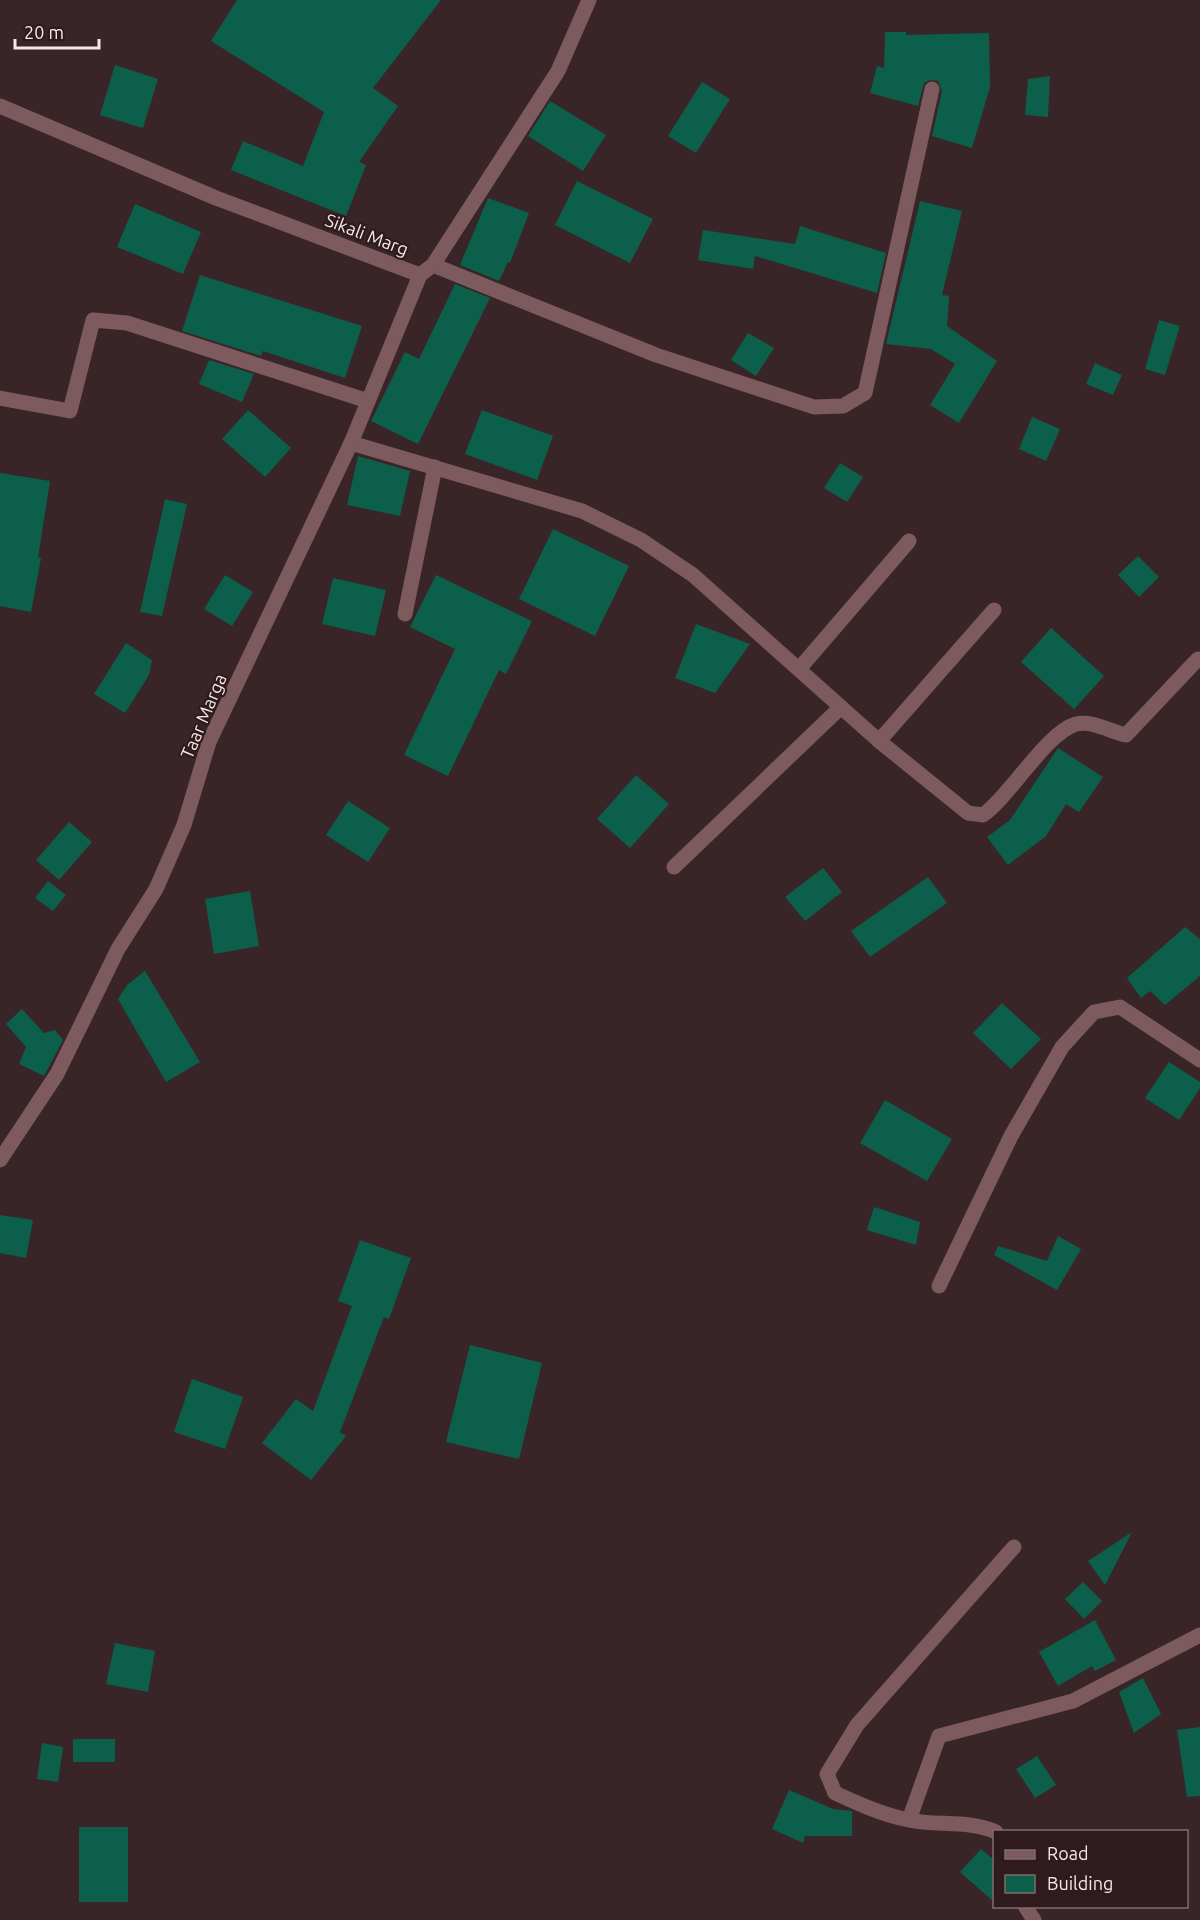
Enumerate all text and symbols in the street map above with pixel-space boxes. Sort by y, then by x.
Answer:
scale bar [15,12,99,50]
text: 20 m [24,22,64,42]
street label: Sikali Marg [323,209,411,259]
street label: Taar Marga [176,671,230,761]
legend [993,1830,1188,1908]
text: Road [1047,1843,1089,1863]
text: Building [1047,1873,1113,1893]

